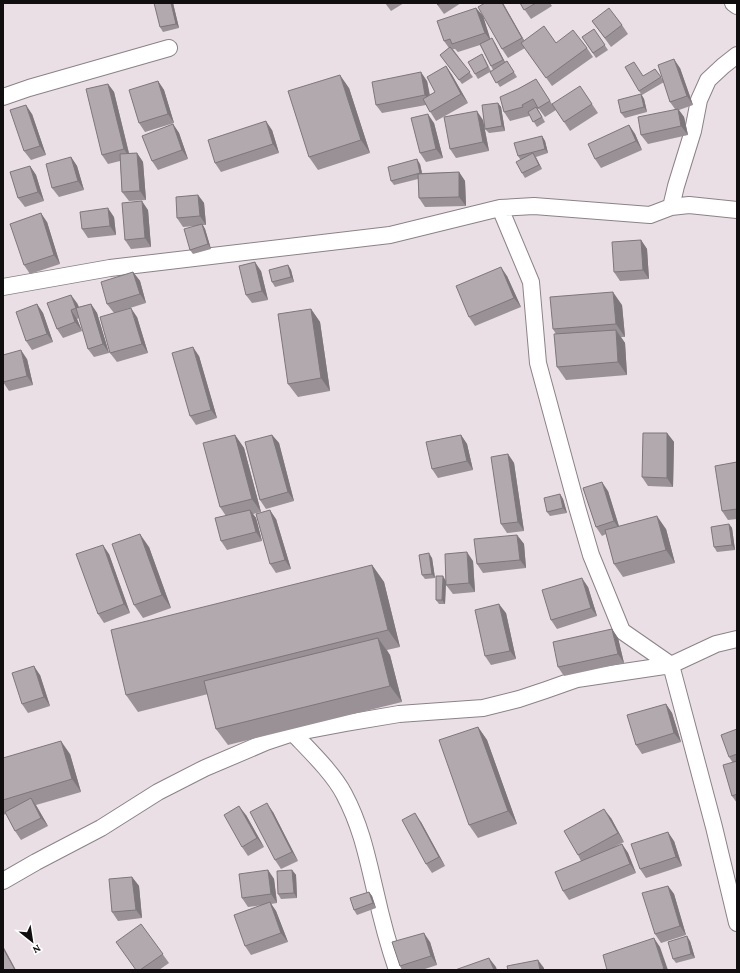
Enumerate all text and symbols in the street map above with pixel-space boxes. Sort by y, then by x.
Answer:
north arrow [12,921,52,961]
text: N [30,943,43,957]

